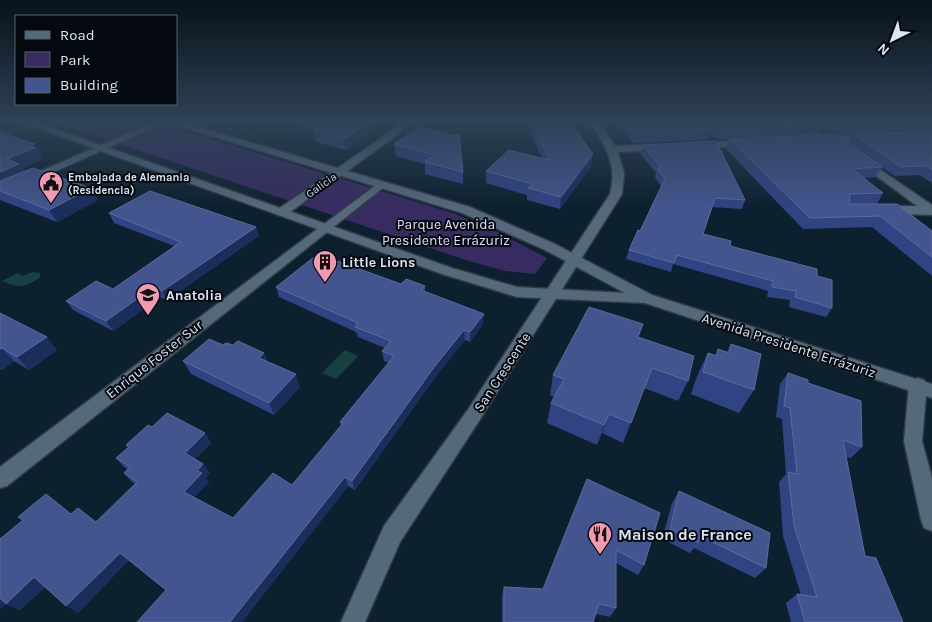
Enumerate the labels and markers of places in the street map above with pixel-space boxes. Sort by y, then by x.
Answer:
public building icon: Embajada de Alemania (Residencia) [38,170,64,204]
place label: Embajada de Alemania (Residencia) [68,171,189,197]
building icon: Little Lions [312,249,338,283]
place label: Little Lions [342,254,415,271]
school or university icon: Anatolia [135,282,161,316]
place label: Anatolia [166,287,222,304]
restaurant icon: Maison de France [587,521,613,555]
place label: Maison de France [618,525,752,544]

